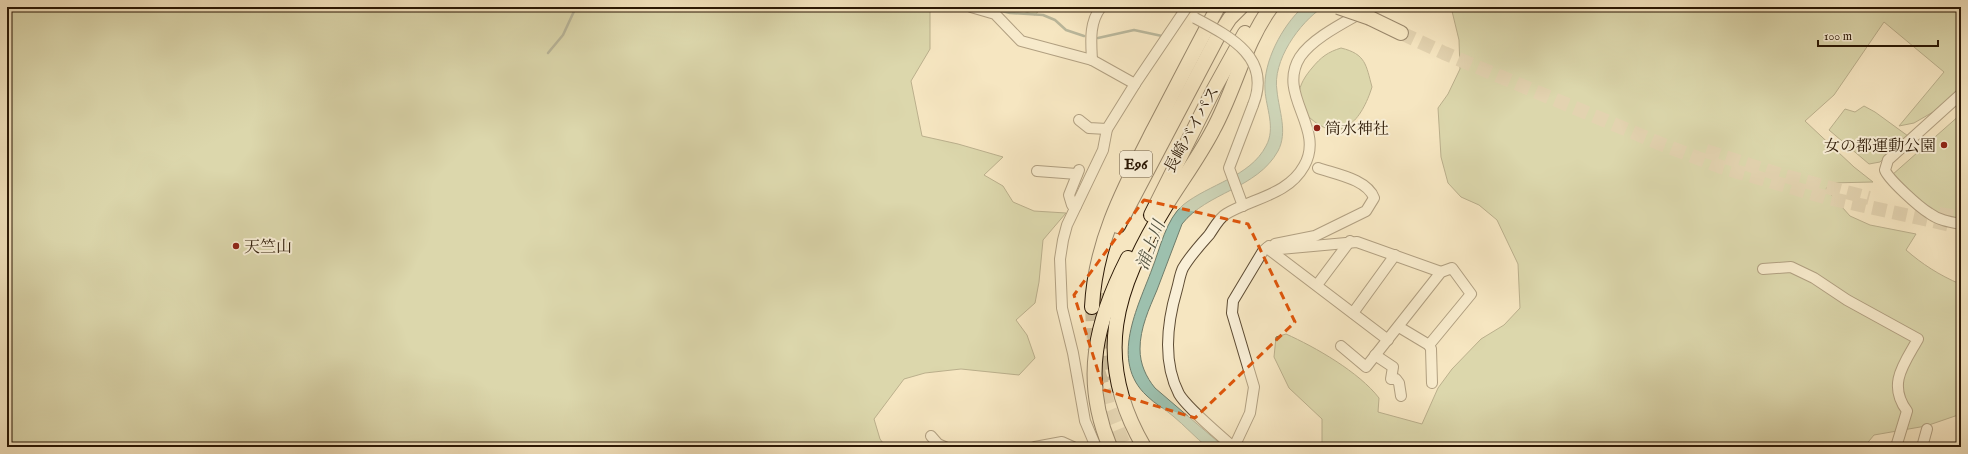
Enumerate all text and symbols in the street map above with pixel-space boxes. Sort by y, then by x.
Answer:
scale bar [1818,22,1938,48]
text: 100 m [1824,29,1852,44]
street label: 長崎バイパス [1161,83,1225,177]
place label: 筒水神社 [1325,120,1389,140]
marker: 筒水神社 [1312,123,1322,133]
place label: 女の都運動公園 [1824,137,1936,157]
marker: 女の都運動公園 [1939,140,1949,150]
road number: E96 [1120,151,1152,177]
water label: 浦上川 [1132,216,1171,273]
place label: 天竺山 [244,238,292,258]
marker: 天竺山 [231,241,241,251]

